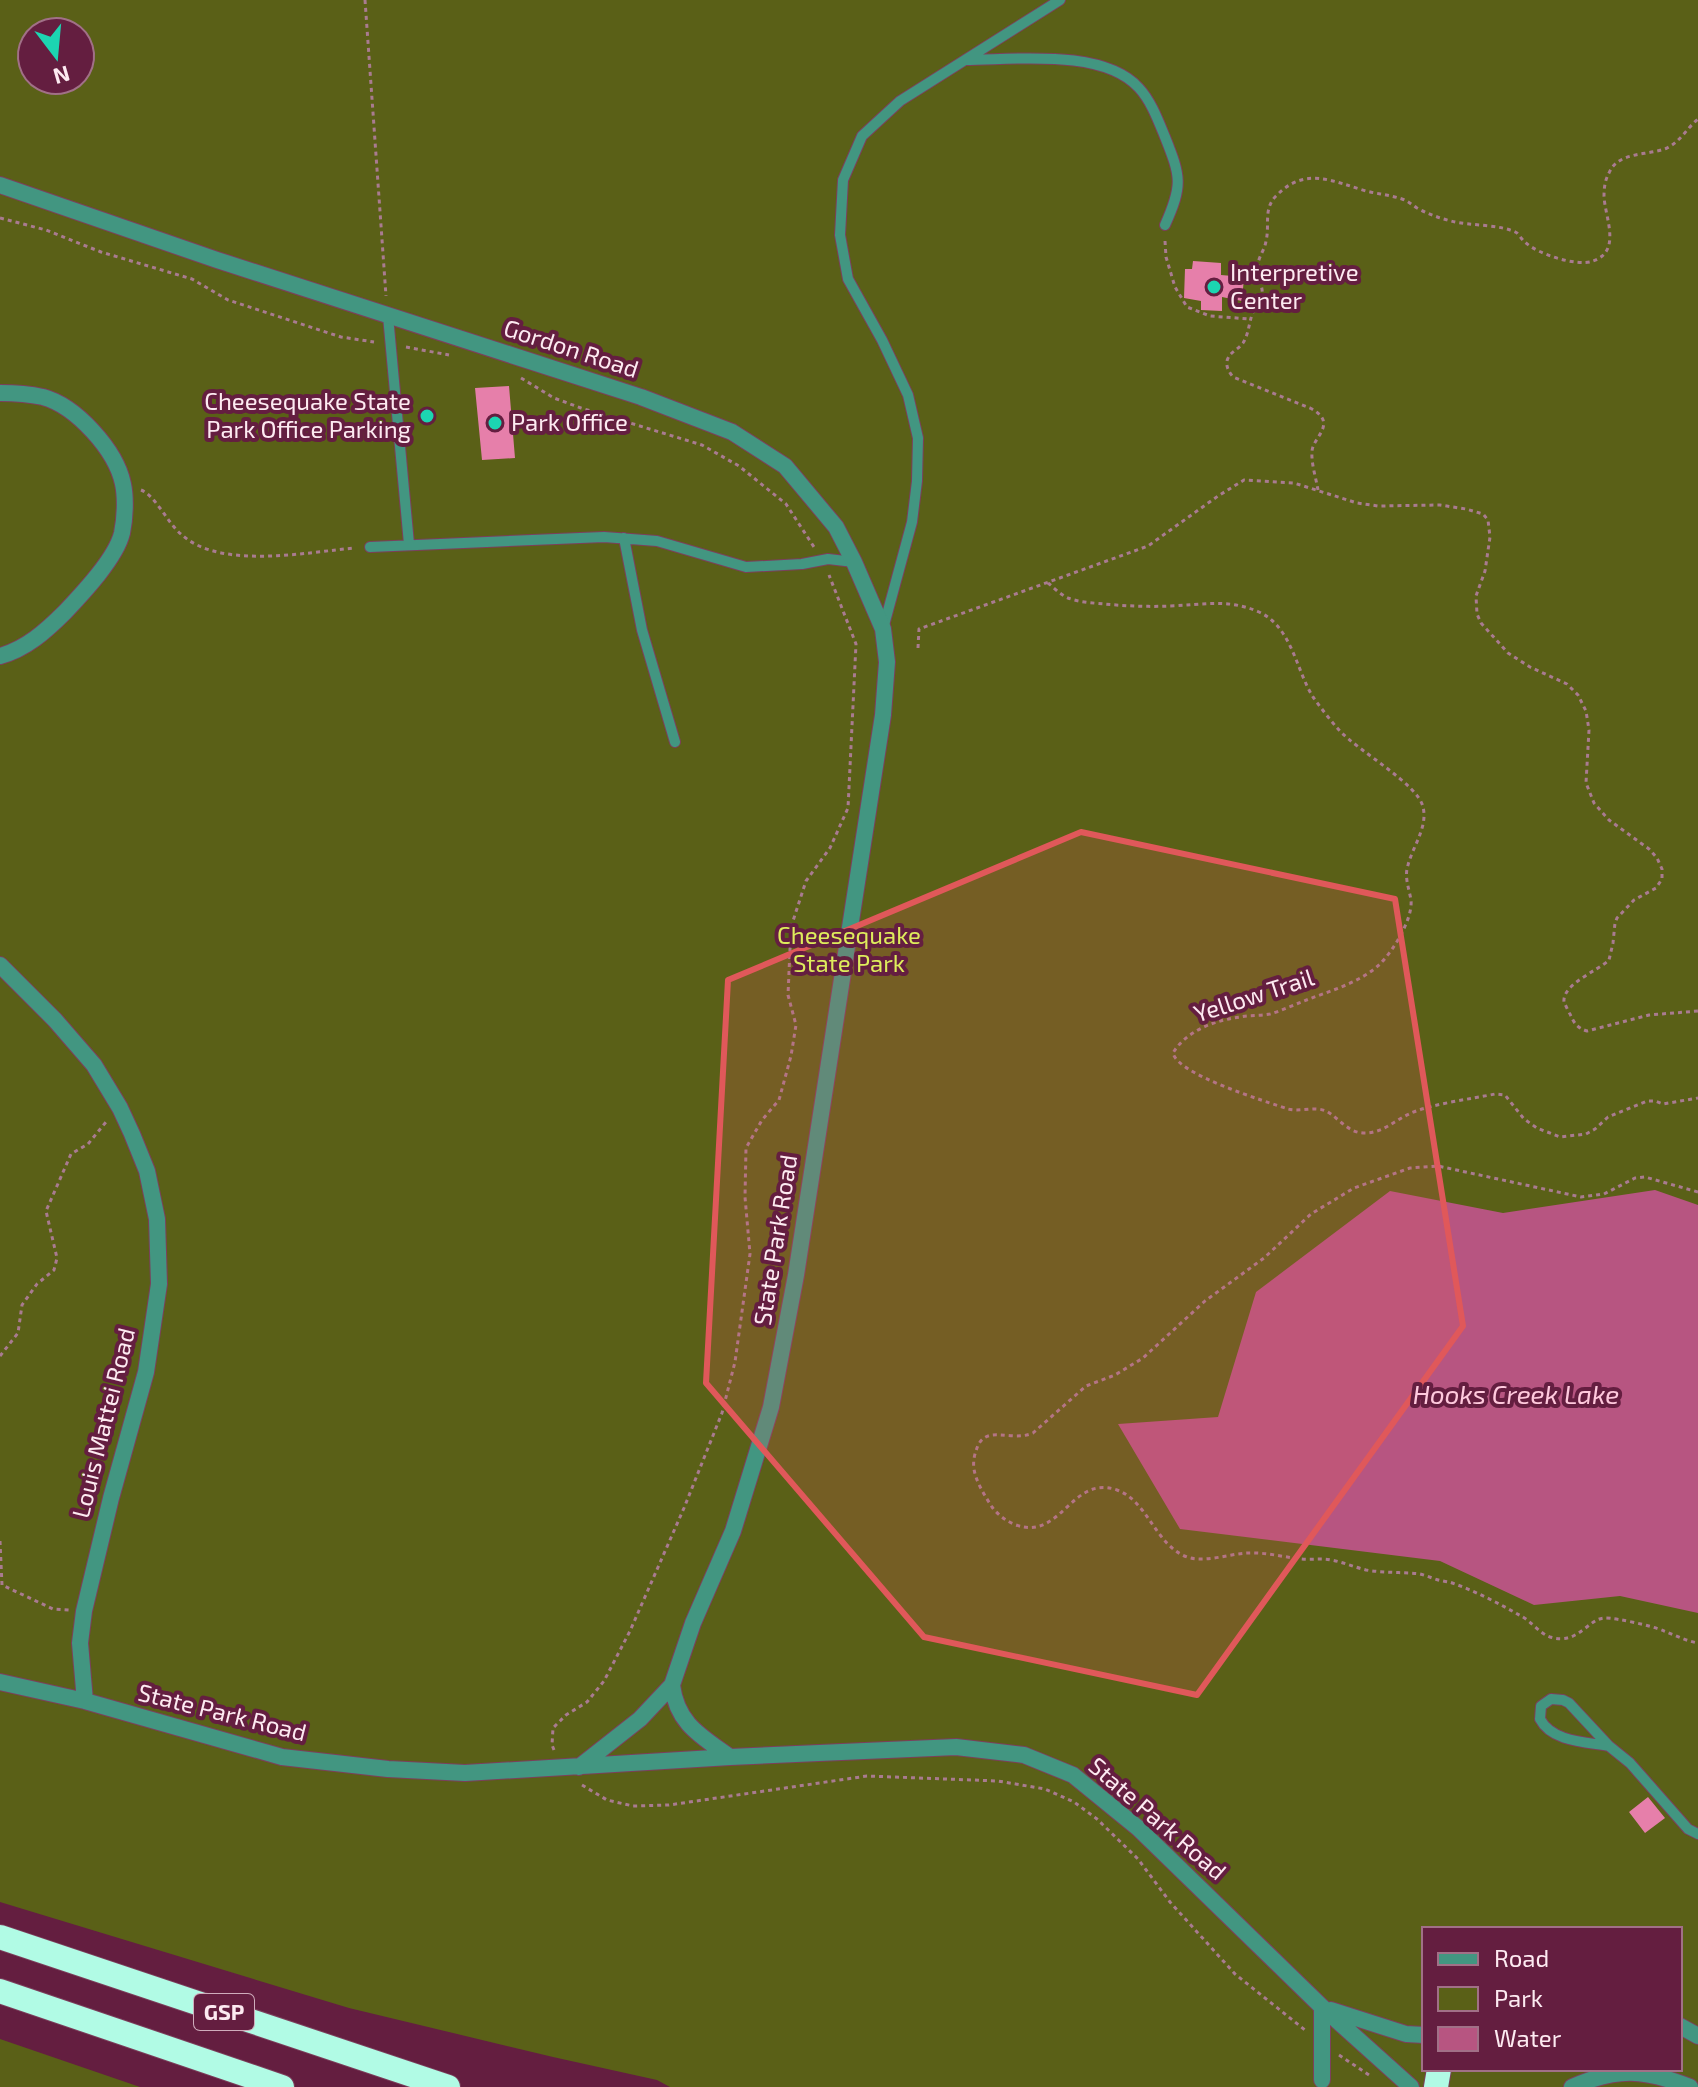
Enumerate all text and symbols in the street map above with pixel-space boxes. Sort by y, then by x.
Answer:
north arrow [16,16,96,96]
text: N [51,62,73,91]
place label: Interpretive Center [1230,257,1359,314]
marker: Interpretive Center [1205,278,1223,296]
street label: Gordon Road [500,312,643,383]
place label: Cheesequake State Park Office Parking [204,386,411,443]
marker: Cheesequake State Park Office Parking [418,407,436,425]
place label: Park Office [511,407,628,436]
marker: Park Office [486,414,504,432]
park label: Cheesequake State Park [777,920,921,977]
street label: Yellow Trail [1190,962,1317,1028]
street label: State Park Road [747,1152,802,1327]
street label: Louis Mattei Road [65,1324,140,1521]
water label: Hooks Creek Lake [1413,1378,1619,1409]
street label: State Park Road [135,1677,310,1746]
street label: State Park Road [1083,1750,1233,1885]
legend [1422,1927,1682,2071]
text: Road [1494,1943,1549,1972]
text: Park [1494,1983,1543,2012]
road number: GSP [194,1994,254,2030]
text: Water [1494,2023,1562,2052]

